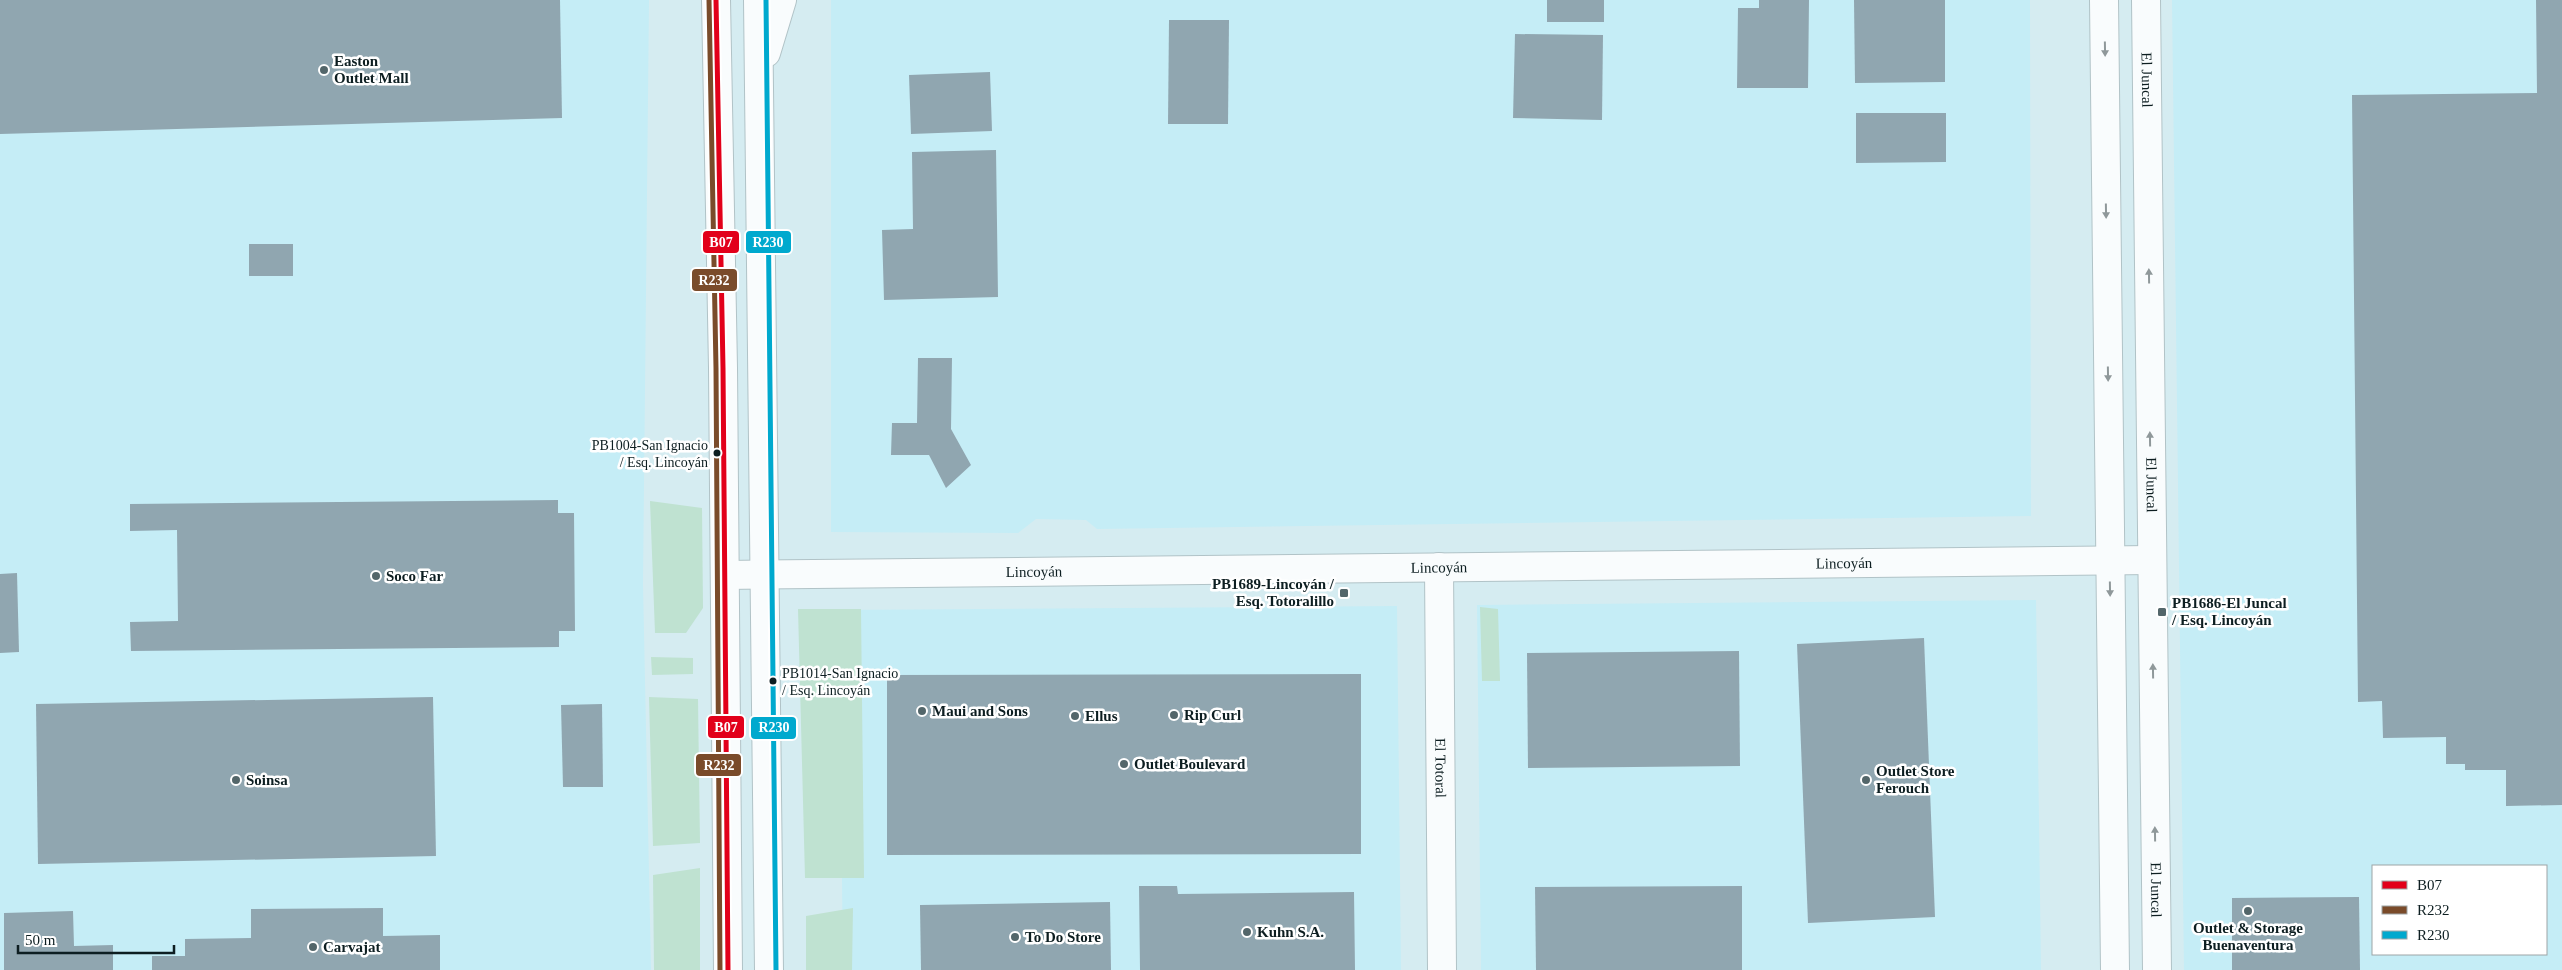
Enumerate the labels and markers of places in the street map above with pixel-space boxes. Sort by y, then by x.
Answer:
place label: Easton Outlet Mall [334,53,409,86]
marker: Easton Outlet Mall [318,64,330,76]
place label: PB1004-San Ignacio / Esq. Lincoyán [592,438,708,470]
marker: PB1004-San Ignacio / Esq. Lincoyán [712,448,722,458]
place label: Soco Far [386,568,443,584]
marker: Soco Far [370,570,382,582]
place label: PB1689-Lincoyán / Esq. Totoralillo [1212,576,1335,609]
marker: PB1689-Lincoyán / Esq. Totoralillo [1338,587,1350,599]
place label: PB1686-El Juncal / Esq. Lincoyán [2171,595,2287,628]
marker: PB1686-El Juncal / Esq. Lincoyán [2156,606,2168,618]
place label: PB1014-San Ignacio / Esq. Lincoyán [782,666,898,698]
marker: PB1014-San Ignacio / Esq. Lincoyán [768,676,778,686]
place label: Maui and Sons [932,703,1028,719]
marker: Maui and Sons [916,705,928,717]
place label: Rip Curl [1184,707,1241,723]
place label: Ellus [1085,708,1118,724]
marker: Rip Curl [1168,709,1180,721]
marker: Ellus [1069,710,1081,722]
place label: Outlet Boulevard [1134,756,1246,772]
marker: Outlet Boulevard [1118,758,1130,770]
place label: Outlet Store Ferouch [1876,763,1955,796]
place label: Soinsa [246,772,288,788]
marker: Soinsa [230,774,242,786]
marker: Outlet Store Ferouch [1860,774,1872,786]
marker: Outlet & Storage Buenaventura [2242,905,2254,917]
place label: Outlet & Storage Buenaventura [2193,920,2303,953]
place label: Kuhn S.A. [1257,924,1324,940]
marker: Kuhn S.A. [1241,926,1253,938]
place label: To Do Store [1025,929,1101,945]
marker: To Do Store [1009,931,1021,943]
place label: Carvajat [323,939,380,955]
marker: Carvajat [307,941,319,953]

